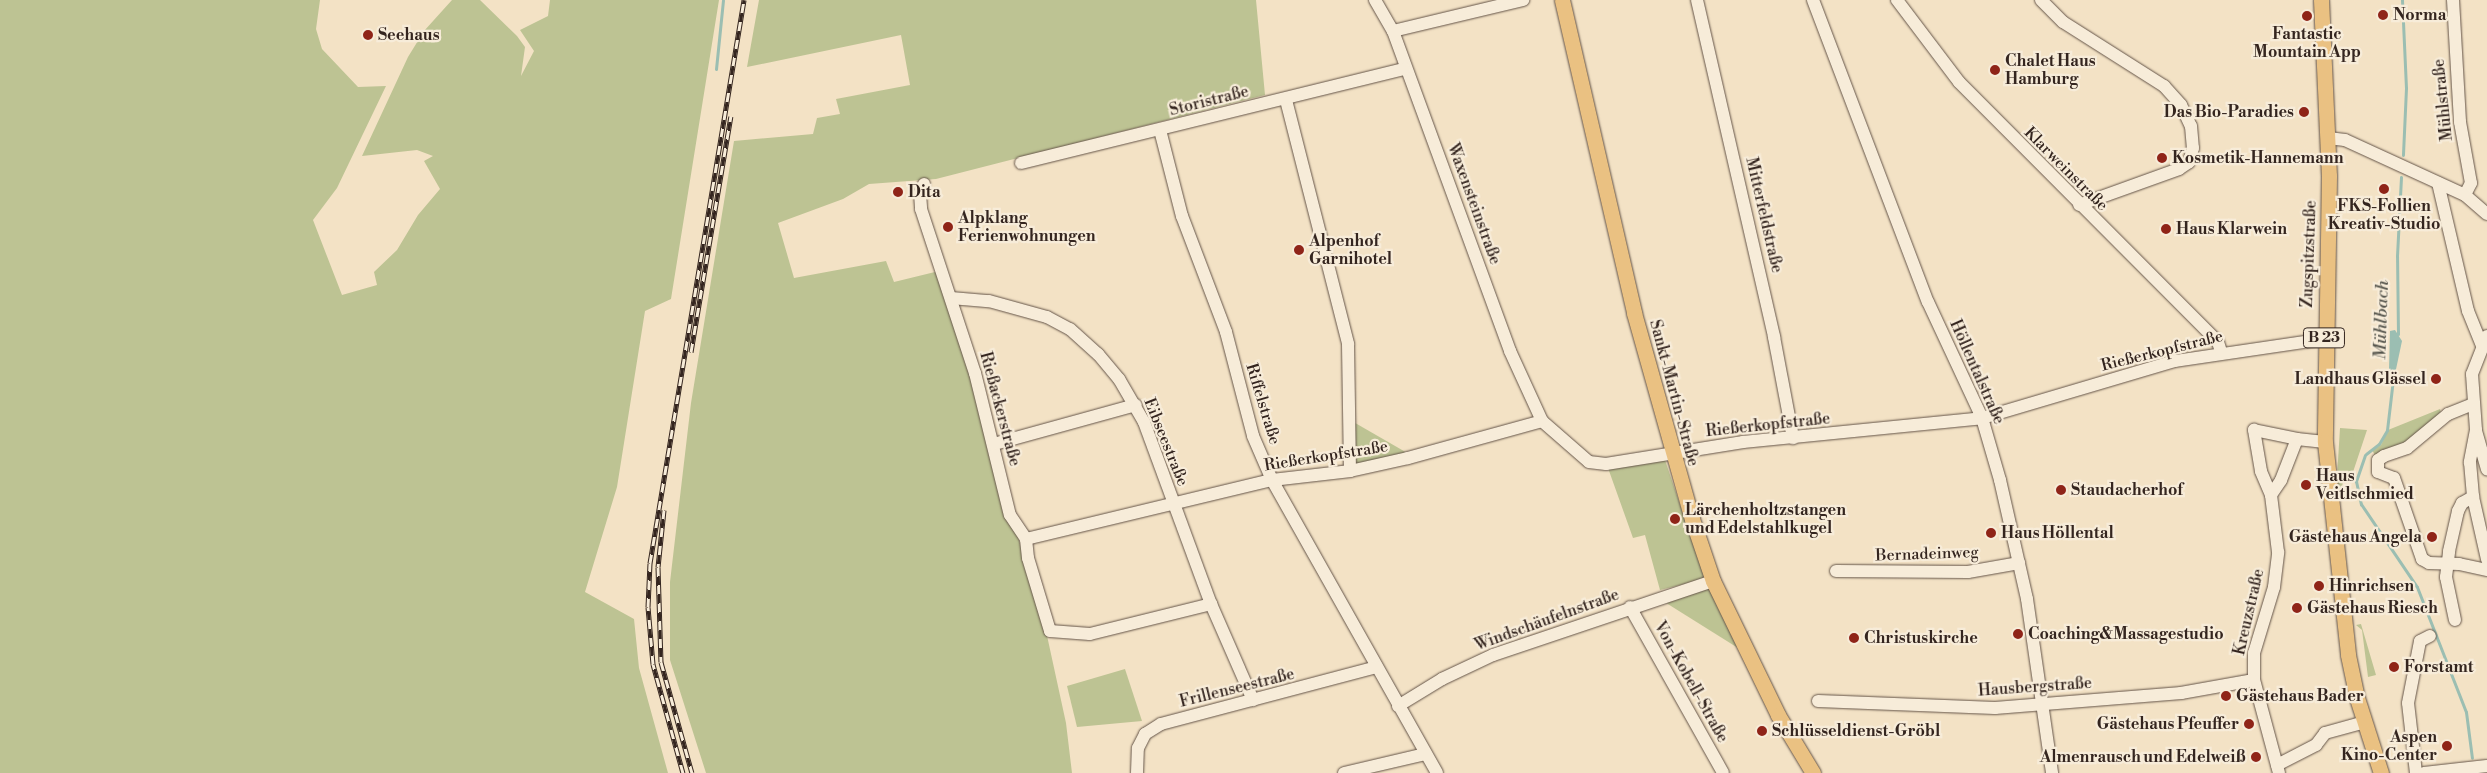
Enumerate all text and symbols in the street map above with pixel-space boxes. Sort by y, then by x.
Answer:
place label: Norma [2393,5,2446,25]
marker: Norma [2377,9,2389,21]
marker: Fantastic Mountain App [2301,10,2313,22]
place label: Fantastic Mountain App [2253,24,2361,62]
place label: Seehaus [378,25,440,45]
marker: Seehaus [362,29,374,41]
place label: Chalet Haus Hamburg [2005,51,2096,89]
street label: Mühlstraße [2429,58,2457,142]
marker: Chalet Haus Hamburg [1989,64,2001,76]
street label: Storistraße [1167,82,1251,120]
place label: Das Bio-Paradies [2164,102,2294,122]
marker: Das Bio-Paradies [2298,106,2310,118]
street label: Klarweinstraße [2020,123,2112,215]
street label: Waxensteinstraße [1443,141,1505,267]
place label: Kosmetik-Hannemann [2172,148,2343,168]
marker: Kosmetik-Hannemann [2156,152,2168,164]
street label: Mitterfeldstraße [1741,155,1787,275]
place label: Dita [908,182,941,202]
marker: FKS-Follien Kreativ-Studio [2378,183,2390,195]
marker: Dita [892,186,904,198]
place label: FKS-Follien Kreativ-Studio [2328,196,2440,234]
street label: Zugspitzstraße [2298,200,2320,308]
place label: Alpklang Ferienwohnungen [958,208,1096,246]
place label: Haus Klarwein [2176,219,2287,239]
marker: Alpklang Ferienwohnungen [942,221,954,233]
marker: Haus Klarwein [2160,223,2172,235]
place label: Alpenhof Garnihotel [1309,231,1392,269]
marker: Alpenhof Garnihotel [1293,244,1305,256]
water label: Mühlbach [2370,280,2394,360]
street label: Höllentalstraße [1945,317,2009,427]
street label: Sankt-Martin-Straße [1645,318,1703,468]
road number: B 23 [2303,326,2345,350]
street label: Rießerkopfstraße [2099,327,2225,375]
street label: Rießackerstraße [976,350,1024,468]
street label: Riffelstraße [1242,361,1284,447]
place label: Landhaus Glässel [2295,369,2426,389]
marker: Landhaus Glässel [2430,373,2442,385]
street label: Eibseestraße [1140,395,1192,489]
street label: Rießerkopfstraße [1705,409,1831,441]
street label: Rießerkopfstraße [1263,437,1389,475]
place label: Haus Veitlschmied [2316,466,2414,504]
marker: Haus Veitlschmied [2300,479,2312,491]
place label: Staudacherhof [2071,480,2183,500]
marker: Staudacherhof [2055,484,2067,496]
place label: Lärchenholtzstangen und Edelstahlkugel [1685,500,1846,538]
marker: Lärchenholtzstangen und Edelstahlkugel [1669,513,1681,525]
place label: Haus Höllental [2001,523,2114,543]
marker: Haus Höllental [1985,527,1997,539]
place label: Gästehaus Angela [2289,527,2422,547]
marker: Gästehaus Angela [2426,531,2438,543]
street label: Bernadeinweg [1875,543,1979,565]
street label: Kreuzstraße [2230,567,2268,657]
place label: Hinrichsen [2329,576,2414,596]
marker: Hinrichsen [2313,580,2325,592]
street label: Windschäufelnstraße [1472,585,1622,655]
place label: Gästehaus Riesch [2307,598,2438,618]
marker: Gästehaus Riesch [2291,602,2303,614]
street label: Von-Kobell-Straße [1650,618,1732,746]
place label: Coaching&Massagestudio [2028,624,2224,644]
place label: Christuskirche [1864,628,1978,648]
marker: Coaching&Massagestudio [2012,628,2024,640]
marker: Christuskirche [1848,632,1860,644]
place label: Forstamt [2404,657,2474,677]
marker: Forstamt [2388,661,2400,673]
street label: Frillenseestraße [1177,664,1297,712]
street label: Hausbergstraße [1977,673,2093,701]
place label: Gästehaus Bader [2236,686,2364,706]
marker: Gästehaus Bader [2220,690,2232,702]
place label: Gästehaus Pfeuffer [2097,714,2239,734]
marker: Gästehaus Pfeuffer [2243,718,2255,730]
place label: Schlüsseldienst-Gröbl [1772,721,1940,741]
marker: Schlüsseldienst-Gröbl [1756,725,1768,737]
place label: Aspen Kino-Center [2341,727,2437,765]
marker: Aspen Kino-Center [2441,740,2453,752]
place label: Almenrausch und Edelweiß [2040,747,2246,767]
marker: Almenrausch und Edelweiß [2250,751,2262,763]

